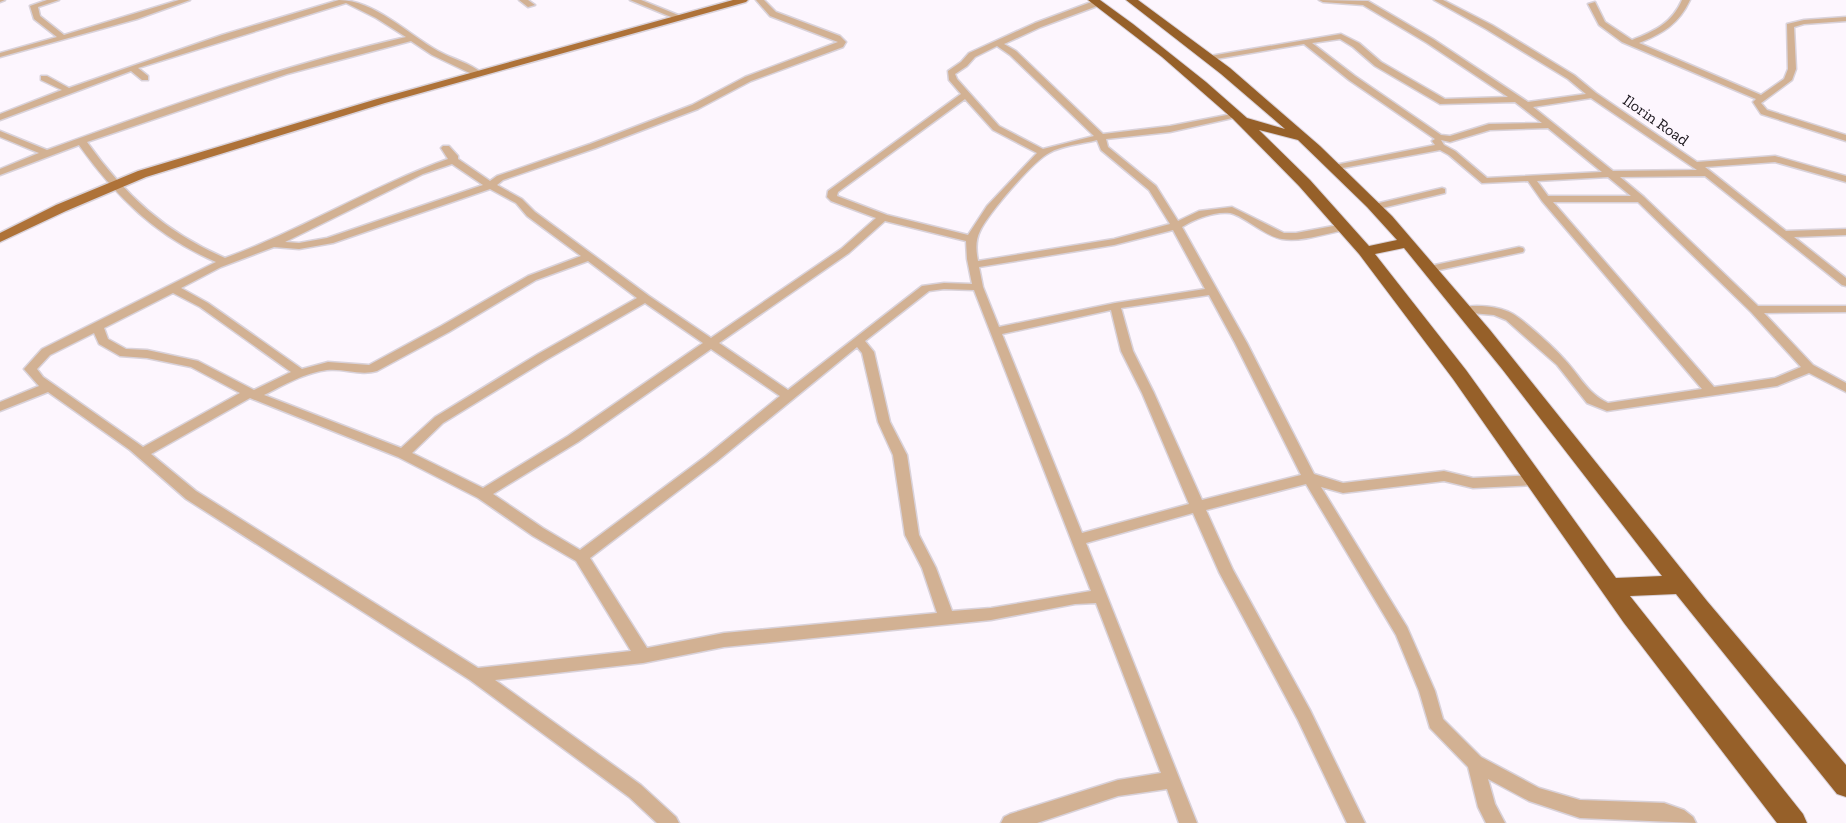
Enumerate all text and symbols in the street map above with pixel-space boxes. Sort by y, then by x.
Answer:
street label: Ilorin Road [1619,90,1693,150]

